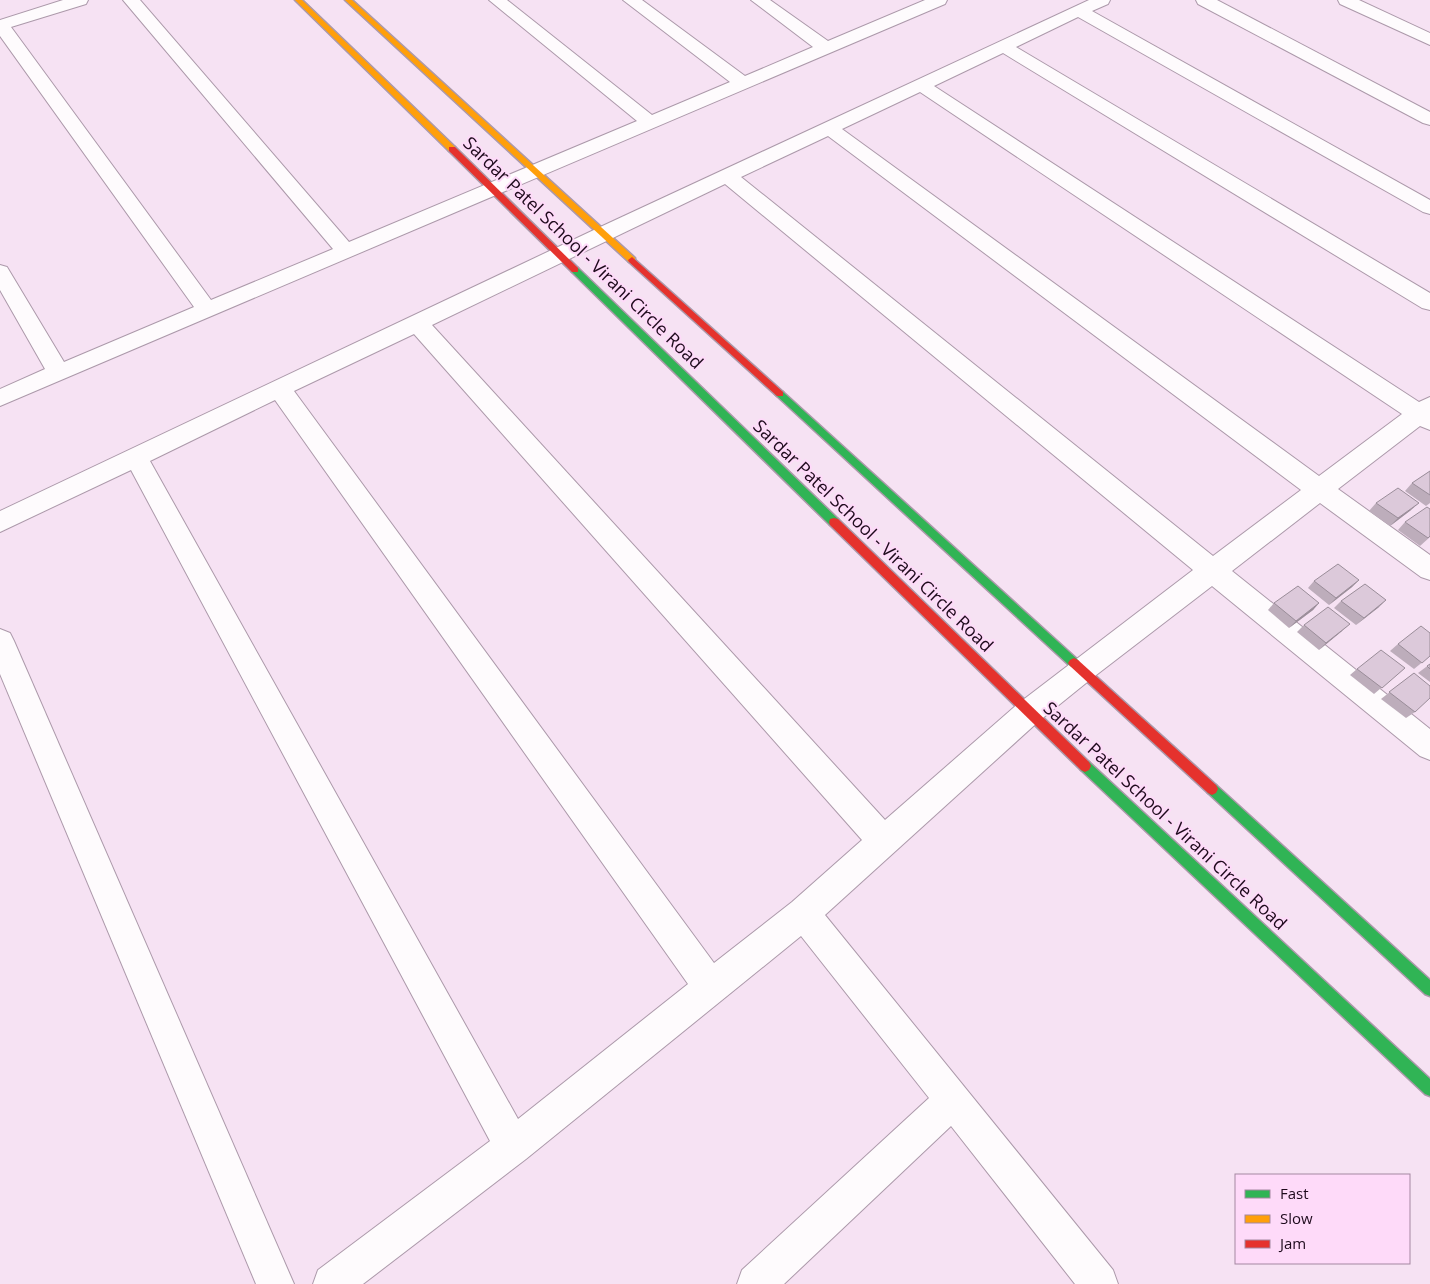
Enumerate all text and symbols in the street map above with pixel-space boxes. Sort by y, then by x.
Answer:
street label: Sardar Patel School - Virani Circle Road [459,131,709,374]
street label: Sardar Patel School - Virani Circle Road [749,414,999,657]
street label: Sardar Patel School - Virani Circle Road [1039,696,1293,935]
legend [1235,1174,1410,1264]
text: Fast [1280,1183,1309,1203]
text: Slow [1280,1208,1313,1228]
text: Jam [1278,1233,1306,1253]

